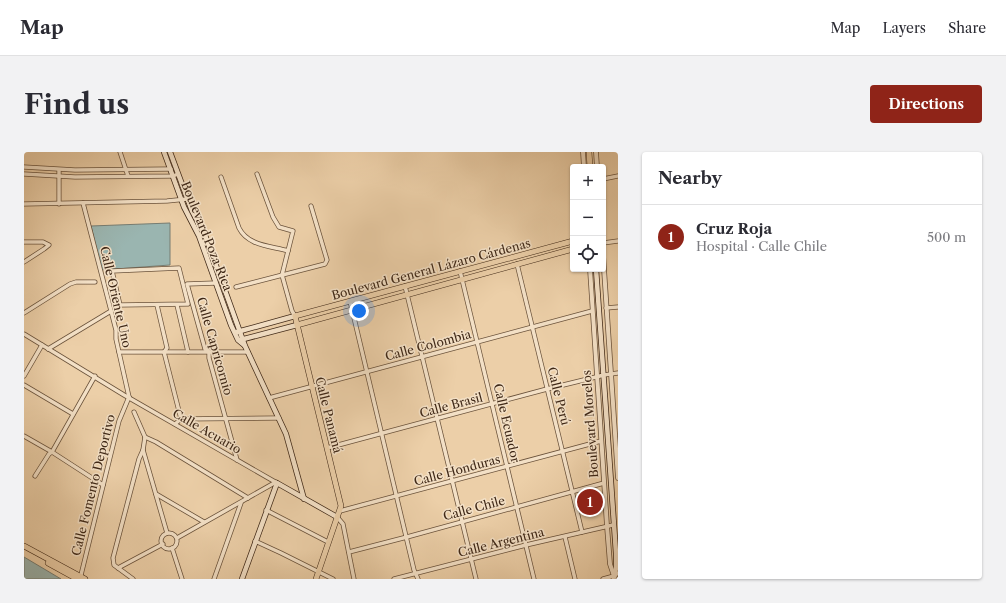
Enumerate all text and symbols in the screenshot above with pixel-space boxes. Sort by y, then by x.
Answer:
text: Map [20,16,64,39]
text: Map [830,19,860,37]
text: Layers [882,19,926,37]
text: Share [948,19,986,37]
button: Directions [870,85,982,123]
text: Find us [24,87,129,121]
map controls [570,164,606,272]
button: + [570,164,606,200]
text: Nearby [658,168,722,188]
street label: Boulevard Poza Rica [178,179,236,294]
button: − [570,200,606,236]
text: Cruz Roja [696,219,772,238]
text: 1 [668,229,674,245]
text: 500 m [927,229,966,245]
street label: Boulevard General Lázaro Cárdenas [330,235,532,303]
button: locate [570,236,606,272]
text: Hospital · Calle Chile [696,238,827,254]
street label: Calle Oriente Uno [97,245,135,349]
street label: Calle Capricornio [194,295,236,397]
your location [349,301,369,321]
street label: Calle Colombia [383,326,473,364]
street label: Calle Perú [545,365,574,427]
street label: Boulevard Morelos [579,370,601,478]
street label: Calle Panamá [312,375,346,455]
street label: Calle Ecuador [491,382,523,464]
street label: Calle Brasil [418,389,485,421]
street label: Calle Acuario [170,405,244,457]
street label: Calle Fomento Deportivo [68,413,118,557]
street label: Calle Honduras [412,451,502,489]
pin: 1 [577,487,603,517]
street label: Calle Chile [441,492,507,523]
street label: Calle Argentina [456,524,546,560]

